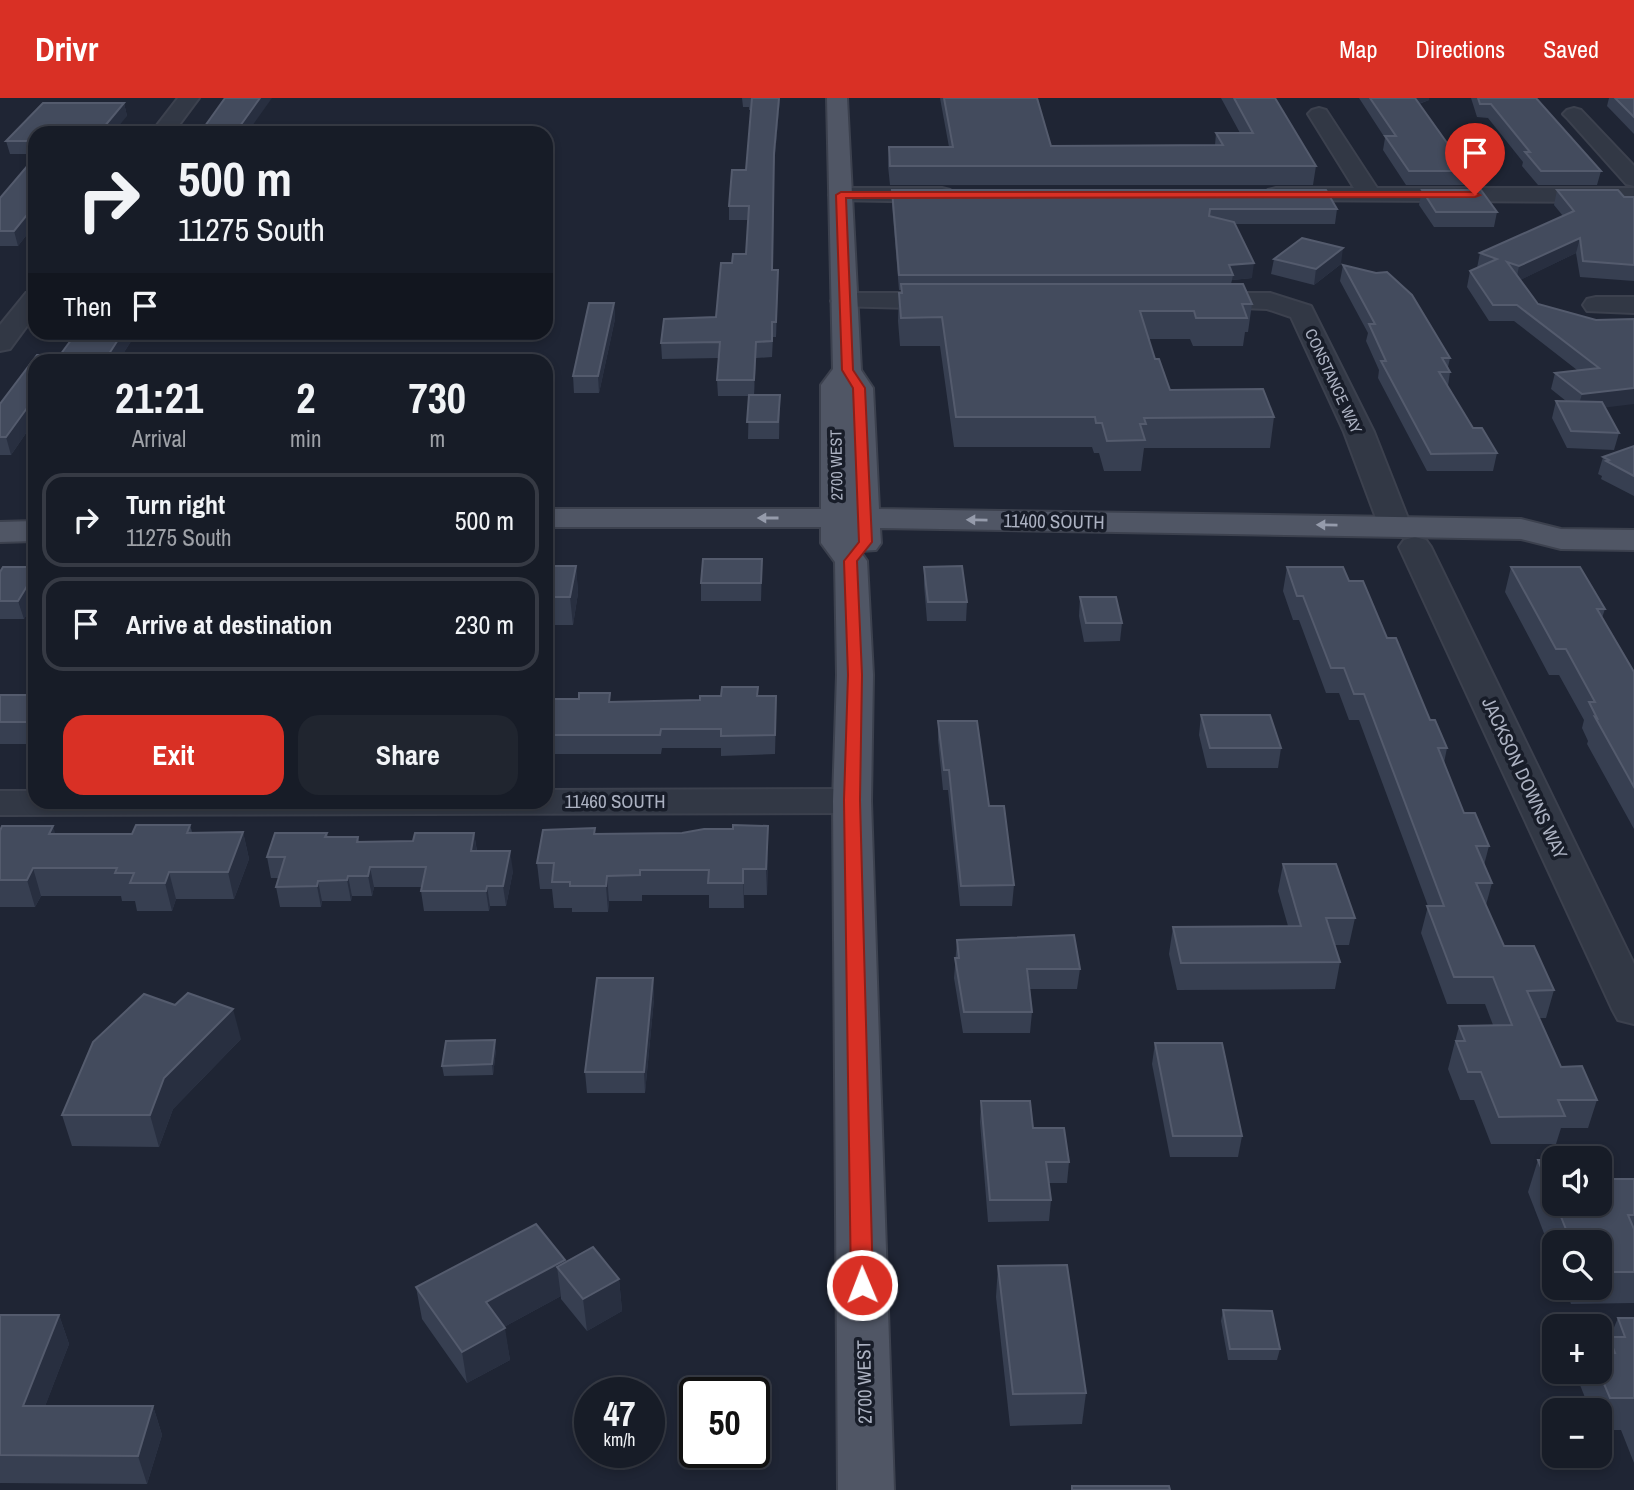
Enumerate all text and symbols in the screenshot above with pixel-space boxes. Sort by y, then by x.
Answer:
text: Drivr [35,27,98,71]
text: Map [1339,33,1377,65]
text: Directions [1415,33,1505,65]
text: Saved [1543,33,1599,65]
pin [1445,123,1505,195]
icon: arrive [1456,134,1494,172]
text: 500 m [178,145,292,211]
icon: right [63,154,154,245]
text: 11275 South [178,208,325,251]
icon: arrive [126,287,164,325]
text: Then [63,289,112,324]
street label: CONSTANCE WAY [1300,325,1368,437]
text: 21:21 [115,370,203,426]
text: 2 [296,370,315,426]
text: 730 [409,370,466,426]
text: Arrival [132,423,186,454]
text: min [290,423,322,454]
text: m [429,423,445,454]
street label: 2700 WEST [824,429,848,501]
text: Turn right [126,487,225,522]
icon: right [67,501,105,539]
text: 500 m [455,503,514,538]
street label: 11400 SOUTH [1003,507,1105,535]
one-way arrow [757,512,779,524]
one-way arrow [965,514,987,525]
one-way arrow [1315,519,1337,531]
text: 11275 South [126,522,232,553]
icon: arrive [67,605,105,643]
text: Arrive at destination [126,607,332,642]
text: 230 m [455,607,514,642]
street label: JACKSON DOWNS WAY [1476,693,1574,864]
button: Exit [63,715,284,795]
button: Share [298,715,518,795]
street label: 11460 SOUTH [564,788,666,814]
map controls [1542,1146,1612,1468]
button: sound [1542,1146,1612,1216]
button: search [1542,1230,1612,1300]
position arrow [825,1248,899,1322]
button: + [1542,1314,1612,1384]
street label: 2700 WEST [850,1339,878,1424]
speed limit sign: 50 [679,1377,770,1468]
text: 47 [604,1390,635,1437]
button: − [1542,1398,1612,1468]
text: km/h [604,1427,636,1452]

